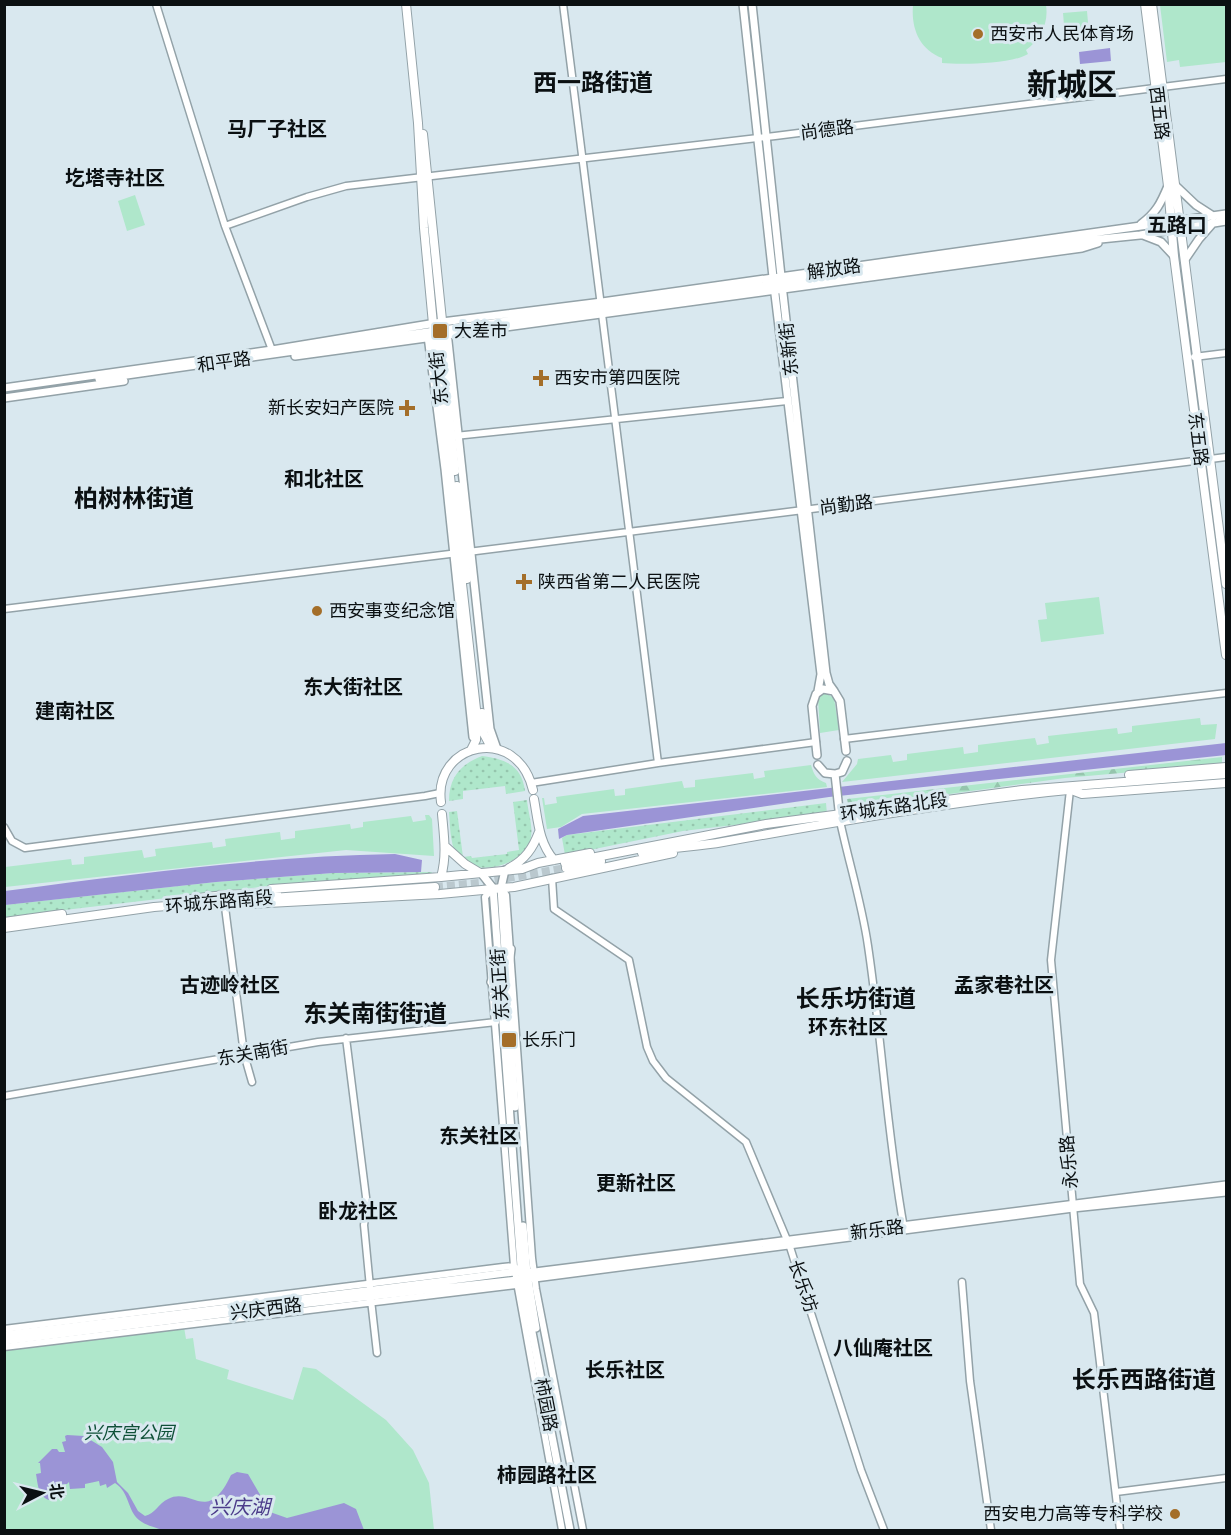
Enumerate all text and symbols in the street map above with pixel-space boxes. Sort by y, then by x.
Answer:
place label: 西安市人民体育场 [990,24,1134,44]
marker: 西安市人民体育场 [971,27,985,41]
district label: 新城区 [1027,68,1117,101]
district label: 西一路街道 [533,70,653,96]
street label: 西五路 [1146,85,1172,141]
street label: 尚德路 [799,117,855,143]
district label: 马厂子社区 [227,118,327,140]
district label: 圪塔寺社区 [65,167,165,189]
district label: 五路口 [1147,214,1207,236]
street label: 解放路 [806,255,862,283]
place label: 大差市 [454,321,508,341]
street label: 东新街 [776,321,802,377]
marker: 大差市 [431,322,449,340]
street label: 和平路 [196,348,252,376]
street label: 东大街 [426,350,452,406]
place label: 西安市第四医院 [554,368,680,388]
marker: 西安市第四医院 [532,369,550,387]
place label: 新长安妇产医院 [268,398,394,418]
marker: 新长安妇产医院 [398,399,416,417]
street label: 东五路 [1185,411,1211,467]
district label: 和北社区 [284,468,364,490]
district label: 柏树林街道 [74,486,194,512]
street label: 尚勤路 [818,492,874,518]
place label: 陕西省第二人民医院 [538,572,700,592]
marker: 陕西省第二人民医院 [515,573,533,591]
place label: 西安事变纪念馆 [329,601,455,621]
marker: 西安事变纪念馆 [310,604,324,618]
district label: 东大街社区 [303,676,403,698]
district label: 建南社区 [35,700,115,722]
street label: 环城东路北段 [839,790,949,824]
street label: 环城东路南段 [164,887,274,917]
street label: 东关正街 [488,947,512,1021]
district label: 古迹岭社区 [180,974,280,996]
district label: 孟家巷社区 [954,974,1054,996]
district label: 长乐坊街道 [796,986,916,1012]
district label: 东关南街街道 [303,1001,447,1027]
district label: 环东社区 [808,1016,888,1038]
place label: 长乐门 [522,1030,576,1050]
marker: 长乐门 [500,1031,518,1049]
street label: 东关南街 [216,1037,290,1069]
district label: 东关社区 [439,1125,519,1147]
street label: 永乐路 [1057,1134,1081,1190]
district label: 更新社区 [596,1172,676,1194]
district label: 卧龙社区 [318,1200,398,1222]
street label: 新乐路 [849,1217,905,1243]
street label: 长乐坊 [785,1257,821,1315]
street label: 兴庆西路 [229,1295,303,1323]
district label: 八仙庵社区 [833,1337,933,1359]
district label: 长乐社区 [585,1359,665,1381]
district label: 长乐西路街道 [1072,1367,1216,1393]
street label: 柿园路 [531,1377,561,1433]
park label: 兴庆宫公园 [84,1423,177,1443]
north arrow [12,1463,72,1523]
district label: 柿园路社区 [497,1464,597,1486]
text: 北 [47,1482,66,1500]
water label: 兴庆湖 [210,1496,273,1518]
place label: 西安电力高等专科学校 [983,1504,1163,1524]
marker: 西安电力高等专科学校 [1168,1507,1182,1521]

